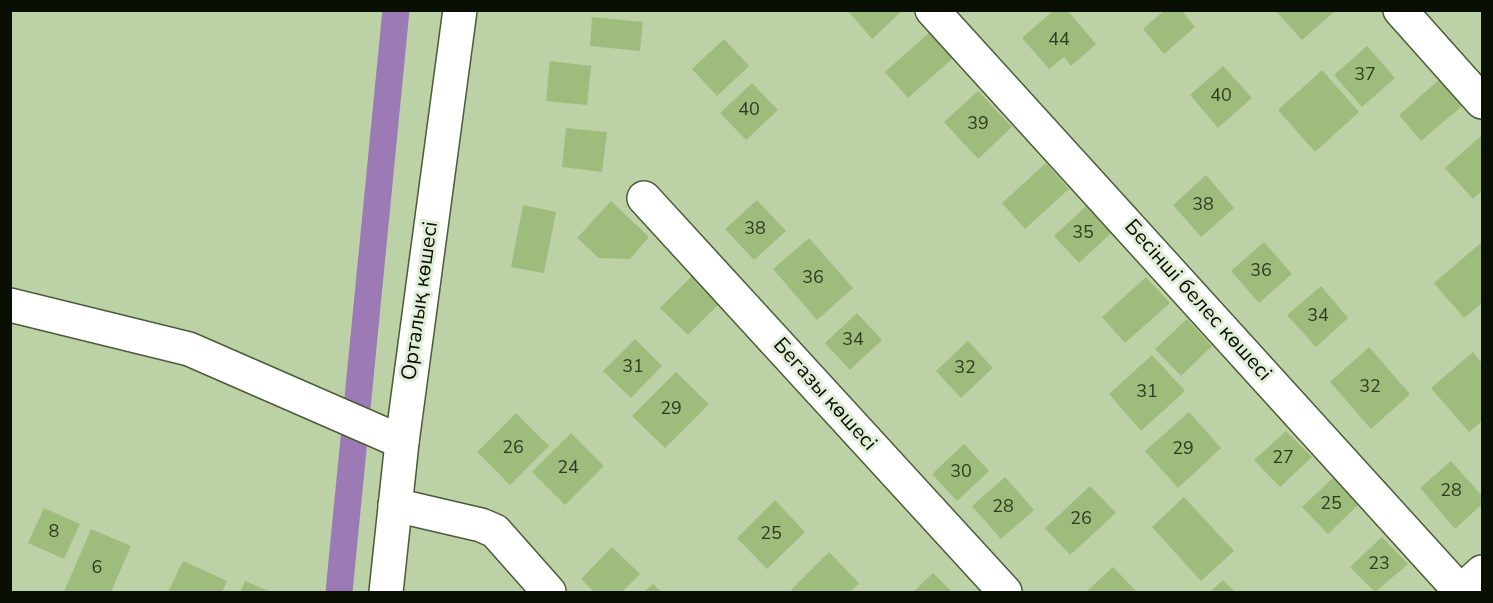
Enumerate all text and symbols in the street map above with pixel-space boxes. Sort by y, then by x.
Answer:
house number: 44 [1048,30,1070,52]
house number: 37 [1354,65,1376,87]
house number: 40 [1210,86,1232,108]
house number: 40 [738,100,760,122]
house number: 39 [967,114,989,136]
house number: 38 [1192,195,1214,217]
street label: Бесінші белес көшесі [1118,215,1276,387]
house number: 38 [744,219,766,241]
street label: Орталық көшесі [397,220,445,382]
house number: 35 [1072,223,1094,245]
house number: 36 [1250,261,1272,283]
house number: 36 [802,268,824,290]
house number: 34 [1307,306,1329,328]
house number: 34 [842,330,864,352]
street label: Бегазы көшесі [767,333,881,457]
house number: 31 [622,357,644,379]
house number: 32 [954,358,976,380]
house number: 32 [1359,377,1381,399]
house number: 31 [1136,382,1158,404]
house number: 29 [660,399,682,421]
house number: 26 [502,438,524,460]
house number: 29 [1172,439,1194,461]
house number: 27 [1272,448,1294,470]
house number: 24 [557,458,579,480]
house number: 30 [950,462,972,484]
house number: 28 [1440,481,1462,503]
house number: 25 [1320,494,1342,516]
house number: 28 [992,497,1014,519]
house number: 26 [1070,509,1092,531]
house number: 8 [49,522,59,544]
house number: 25 [760,524,782,546]
house number: 23 [1368,554,1390,576]
house number: 6 [92,558,102,580]

